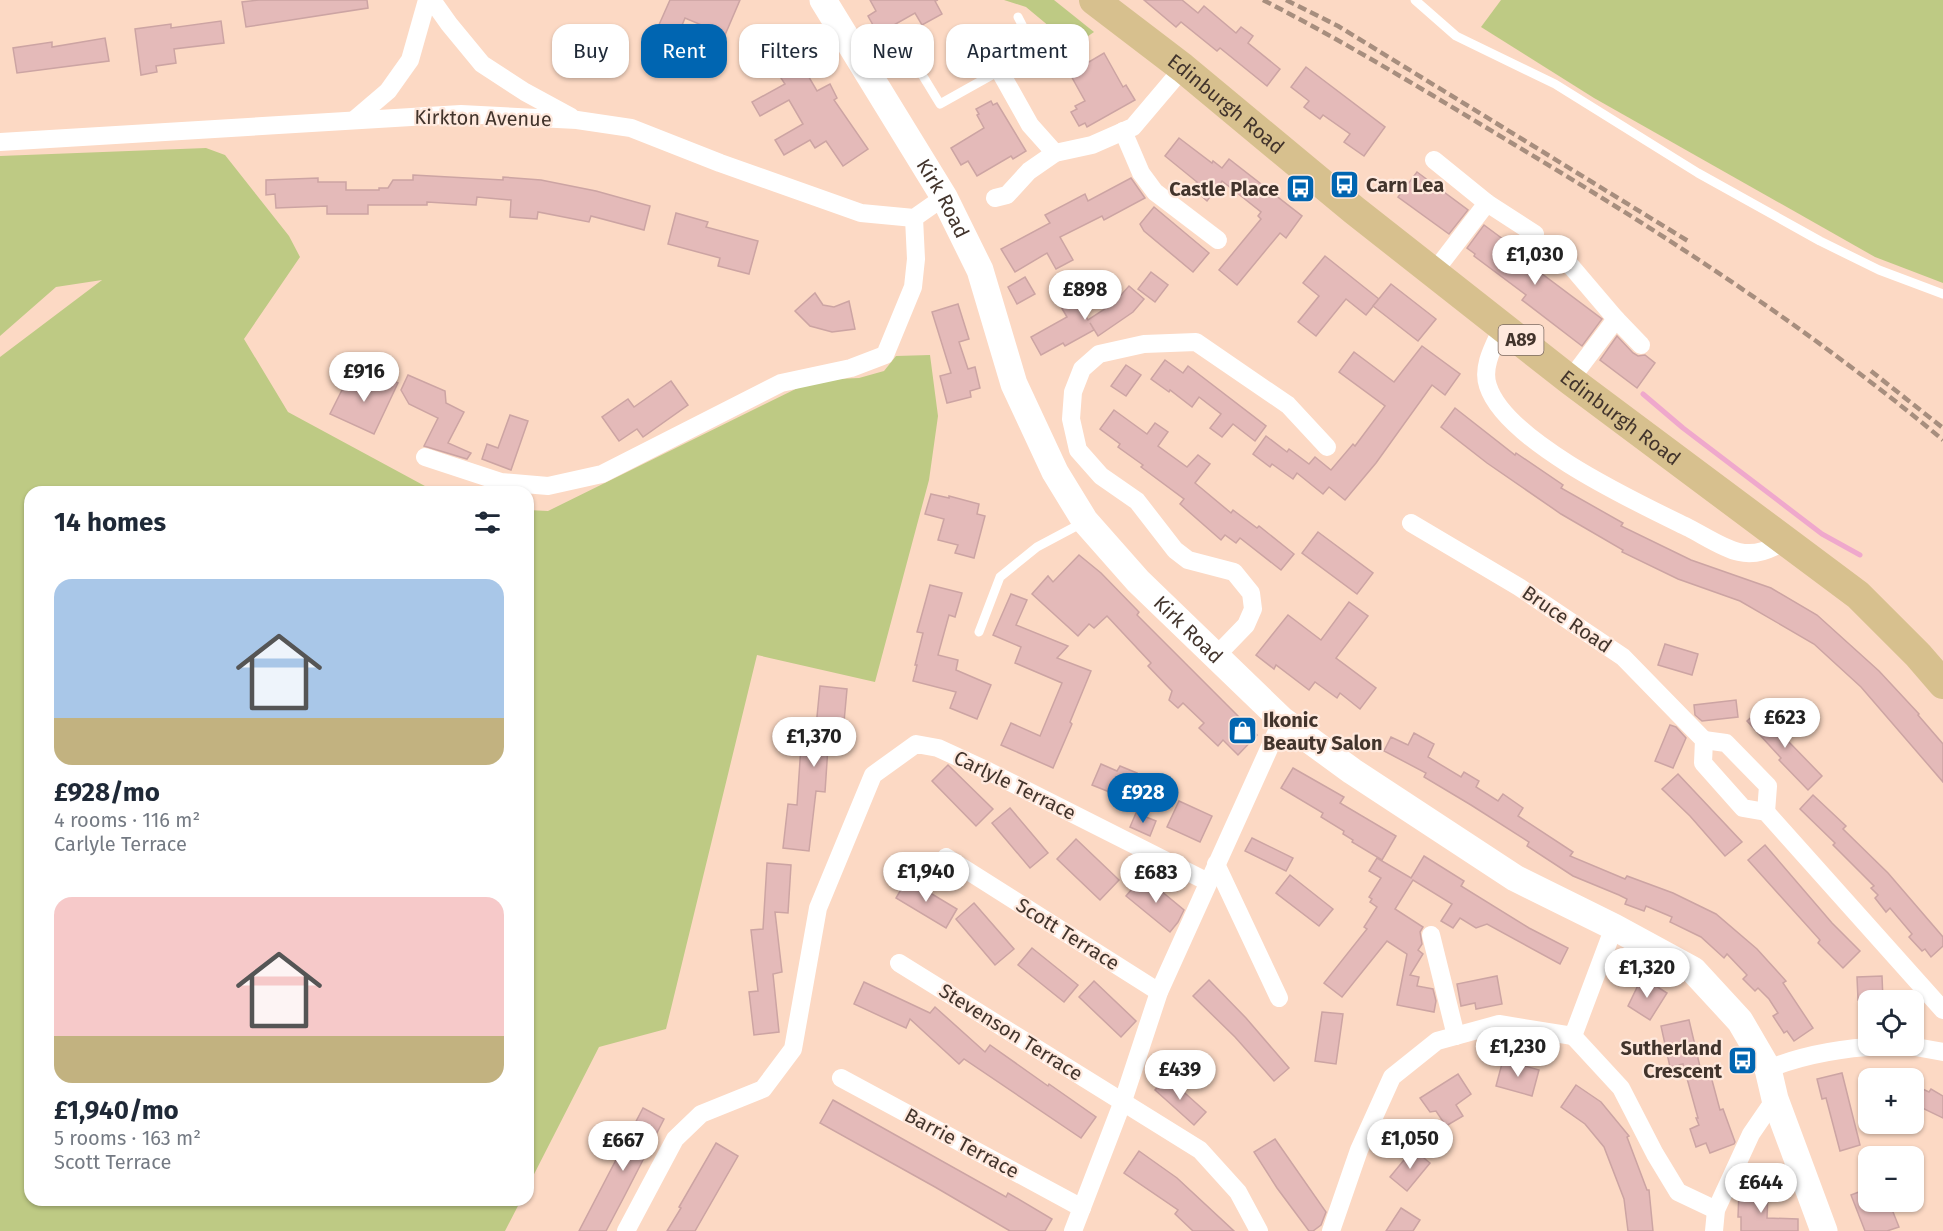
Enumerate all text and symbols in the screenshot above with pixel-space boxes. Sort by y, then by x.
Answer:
chip: Buy [552,24,629,78]
chip: Rent [641,24,727,78]
chip: Filters [739,24,839,78]
chip: New [851,24,934,78]
chip: Apartment [946,24,1089,78]
street label: Edinburgh Road [1163,49,1289,159]
street label: Kirkton Avenue [414,105,552,131]
street label: Kirk Road [911,154,974,242]
bus stop icon: Carn Lea [1329,169,1361,201]
bus stop icon: Castle Place [1284,173,1316,205]
place label: Carn Lea [1366,173,1444,197]
place label: Castle Place [1169,177,1279,201]
pin: £1,030 [1486,235,1584,286]
text: £1,030 [1506,242,1564,266]
pin: £898 [1049,270,1121,321]
text: £898 [1063,277,1107,301]
road number: A89 [1498,325,1544,355]
pin: £916 [328,352,400,403]
text: £916 [343,359,385,383]
street label: Edinburgh Road [1555,365,1685,470]
icon: filters [471,506,504,539]
text: 14 homes [54,507,166,538]
street label: Bruce Road [1518,580,1616,658]
street label: Kirk Road [1149,591,1228,668]
icon: home [225,618,333,726]
pin: £623 [1749,698,1821,749]
text: £623 [1764,705,1806,729]
place label: Ikonic Beauty Salon [1263,708,1383,755]
shop icon: Ikonic Beauty Salon [1226,715,1258,747]
pin: £1,370 [765,717,863,768]
text: £1,370 [786,724,842,748]
street label: Carlyle Terrace [950,745,1080,825]
pin: £928 [1107,773,1179,824]
text: £928/mo [54,777,160,808]
text: £928 [1121,780,1165,804]
text: 4 rooms · 116 m² [54,808,200,832]
text: Carlyle Terrace [54,832,187,856]
pin: £1,940 [877,852,975,903]
pin: £683 [1120,853,1192,904]
text: £1,940 [897,859,955,883]
text: £683 [1134,860,1178,884]
street label: Scott Terrace [1012,893,1124,975]
icon: home [225,936,333,1044]
pin: £1,320 [1598,948,1696,999]
text: £1,320 [1619,955,1675,979]
street label: Stevenson Terrace [935,978,1087,1086]
map controls [1858,990,1924,1212]
button: locate [1858,990,1924,1056]
pin: £1,230 [1469,1027,1567,1078]
text: £1,230 [1490,1034,1546,1058]
place label: Sutherland Crescent [1620,1036,1722,1083]
bus stop icon: Sutherland Crescent [1727,1044,1759,1076]
pin: £439 [1144,1050,1216,1101]
text: £439 [1159,1057,1201,1081]
button: + [1858,1068,1924,1134]
text: £1,940/mo [54,1095,179,1126]
street label: Barrie Terrace [901,1103,1023,1183]
pin: £1,050 [1361,1119,1459,1170]
pin: £667 [587,1121,659,1172]
text: 5 rooms · 163 m² [54,1126,201,1150]
text: £1,050 [1381,1126,1439,1150]
text: £667 [602,1128,644,1152]
button: − [1858,1146,1924,1212]
text: Scott Terrace [54,1150,171,1174]
pin: £644 [1725,1163,1797,1214]
text: £644 [1739,1170,1783,1194]

